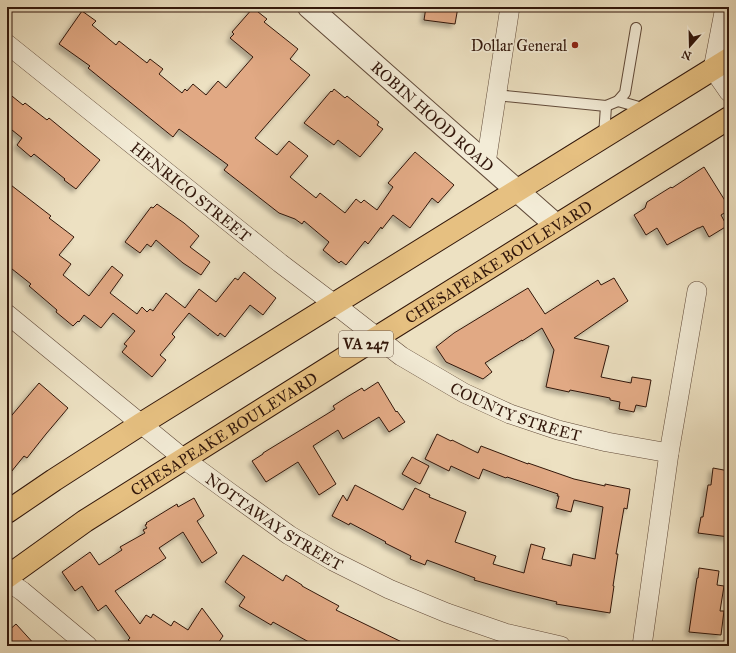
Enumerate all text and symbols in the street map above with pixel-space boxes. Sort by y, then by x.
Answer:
north arrow [670,26,710,66]
place label: Dollar General [471,36,568,55]
marker: Dollar General [570,40,580,50]
text: N [680,47,693,63]
street label: ROBIN HOOD ROAD [367,57,498,175]
street label: HENRICO STREET [127,138,255,246]
street label: CHESAPEAKE BOULEVARD [401,196,596,327]
road number: VA 247 [339,331,393,357]
street label: CHESAPEAKE BOULEVARD [127,368,321,500]
street label: COUNTY STREET [447,378,583,445]
street label: NOTTAWAY STREET [202,469,346,574]

